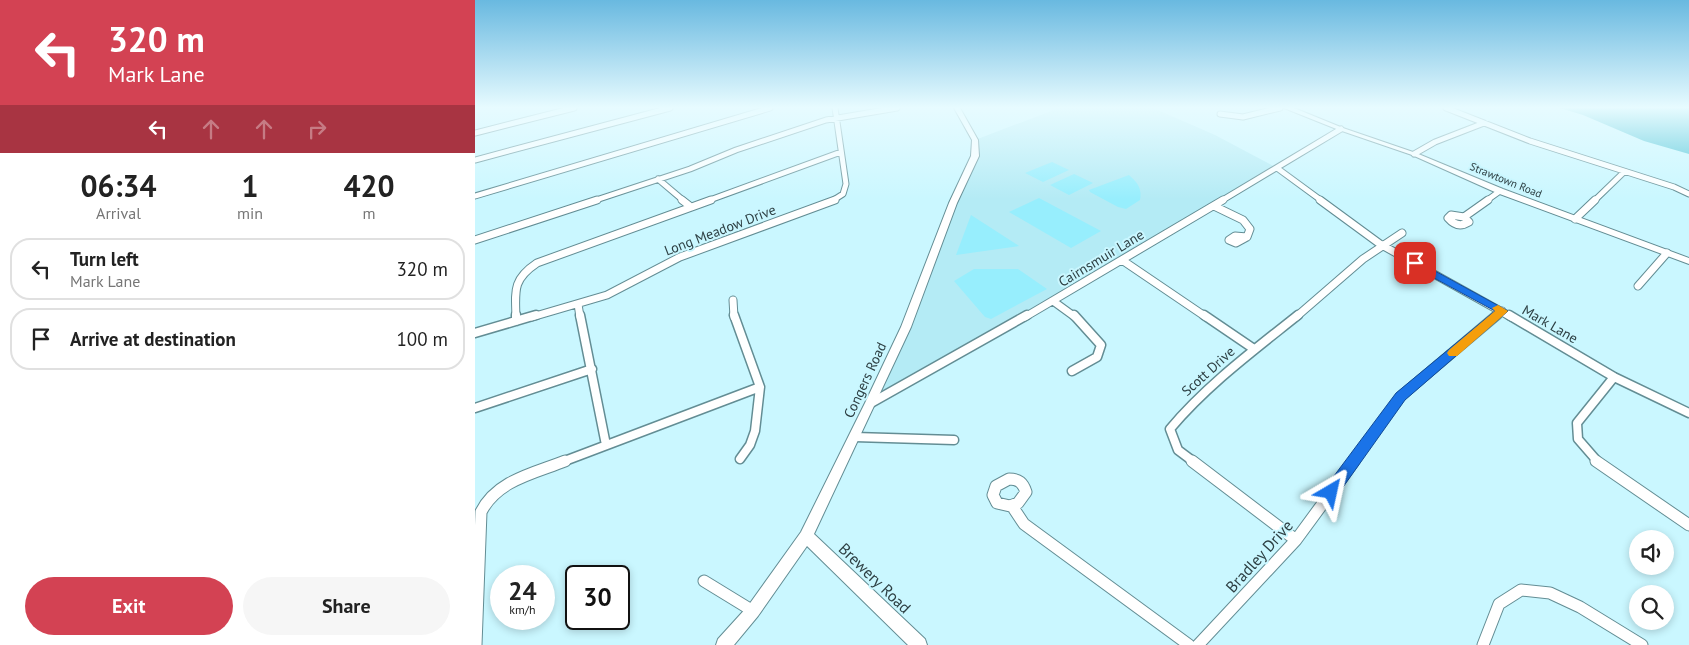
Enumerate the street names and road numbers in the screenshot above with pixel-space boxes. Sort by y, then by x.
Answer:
street label: Strawtown Road [1468,159,1544,201]
street label: Long Meadow Drive [662,200,778,260]
street label: Cairnsmuir Lane [1055,225,1147,291]
street label: Mark Lane [1519,301,1581,347]
street label: Congers Road [840,339,890,421]
street label: Scott Drive [1178,342,1238,400]
street label: Bradley Drive [1221,516,1297,596]
street label: Brewery Road [835,539,915,617]

